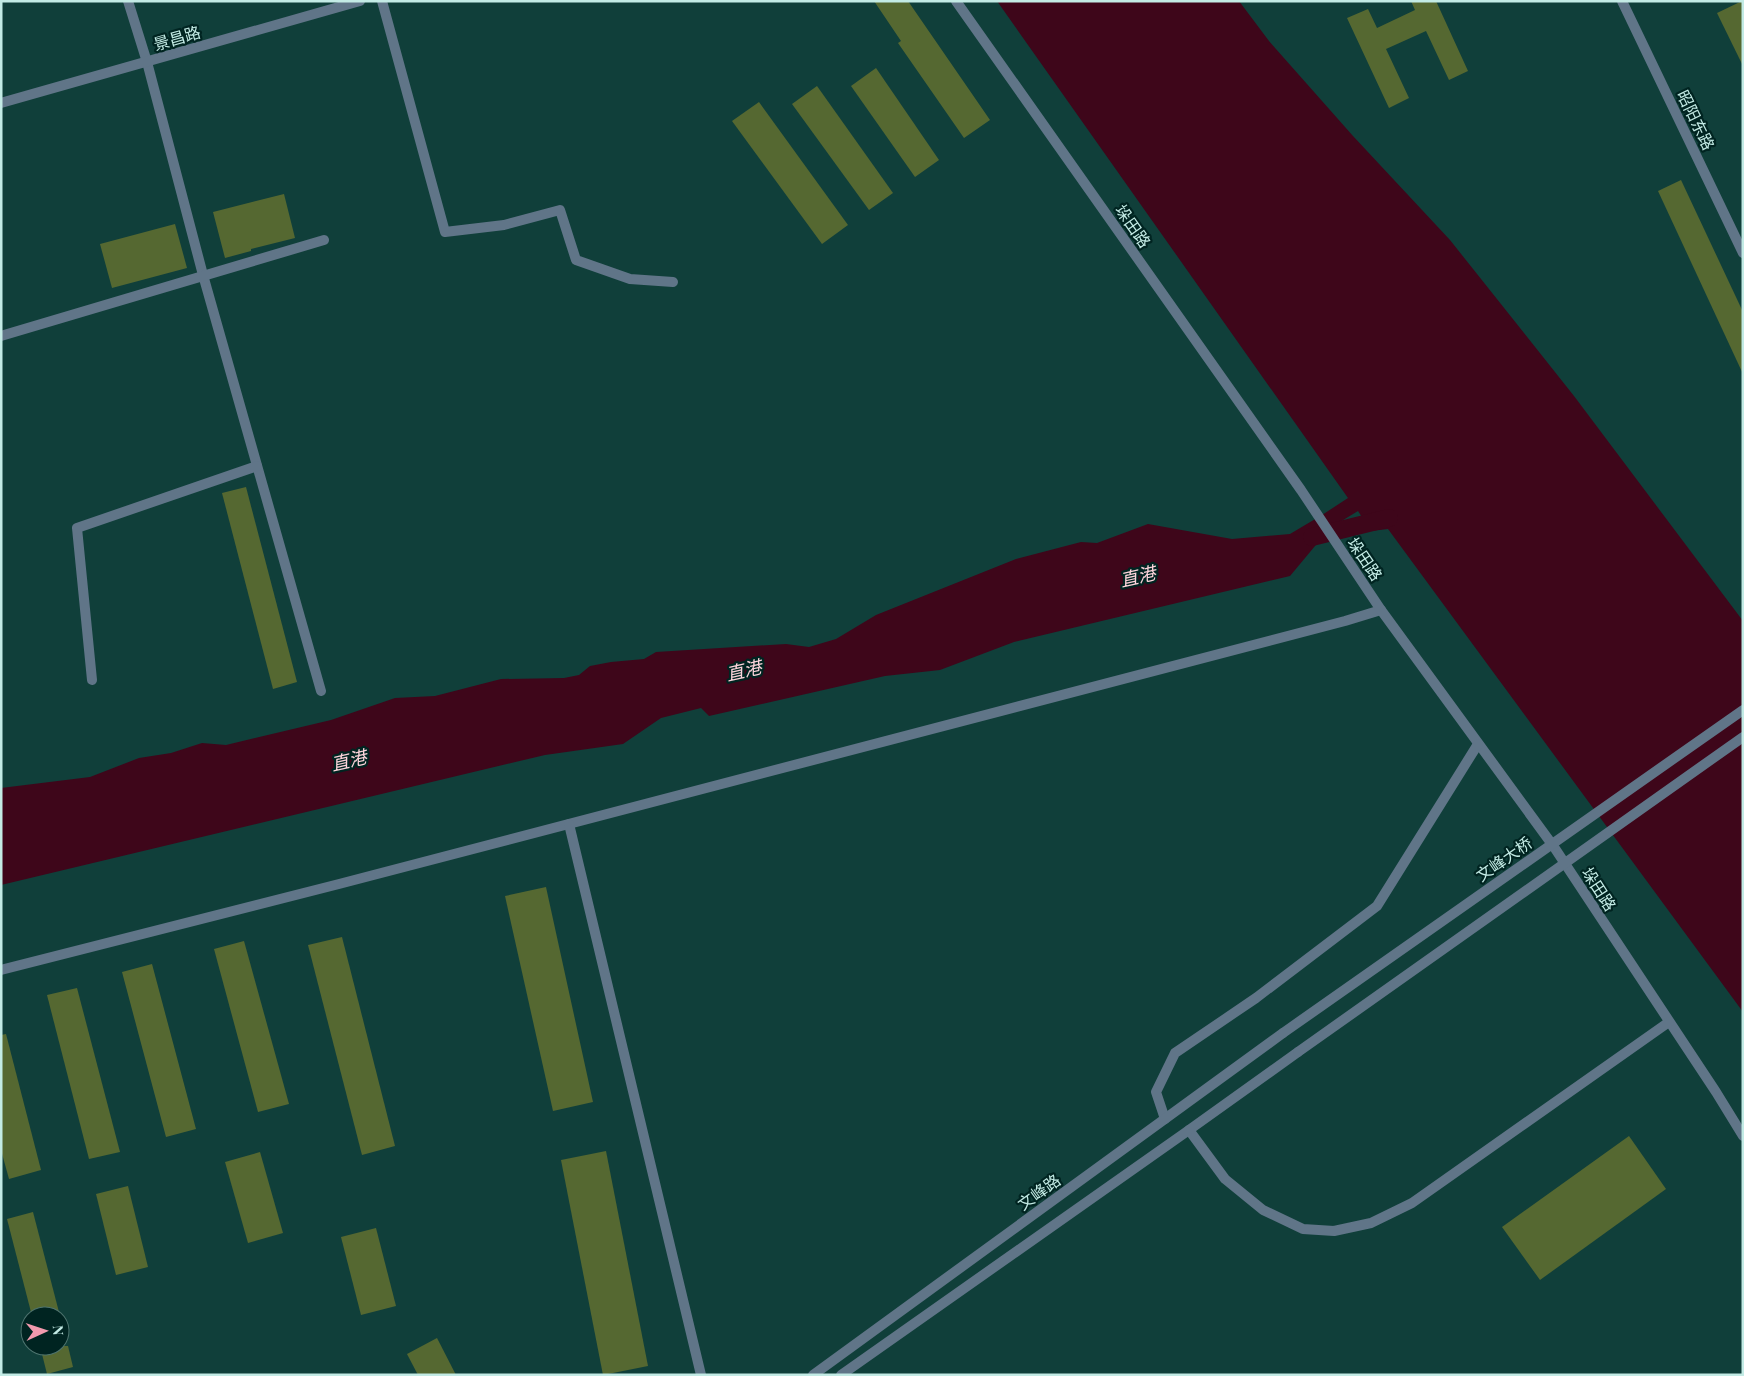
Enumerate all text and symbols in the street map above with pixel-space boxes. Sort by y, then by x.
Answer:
street label: 景昌路 [151,21,203,54]
street label: 昭阳东路 [1673,86,1720,153]
street label: 垛田路 [1111,200,1156,251]
street label: 垛田路 [1343,533,1388,584]
water label: 直港 [1118,560,1161,592]
water label: 直港 [724,654,767,686]
water label: 直港 [329,744,372,776]
street label: 文峰大桥 [1471,832,1536,886]
street label: 垛田路 [1578,863,1621,915]
street label: 文峰路 [1013,1169,1064,1214]
north arrow [20,1306,70,1356]
text: N [49,1325,68,1336]

